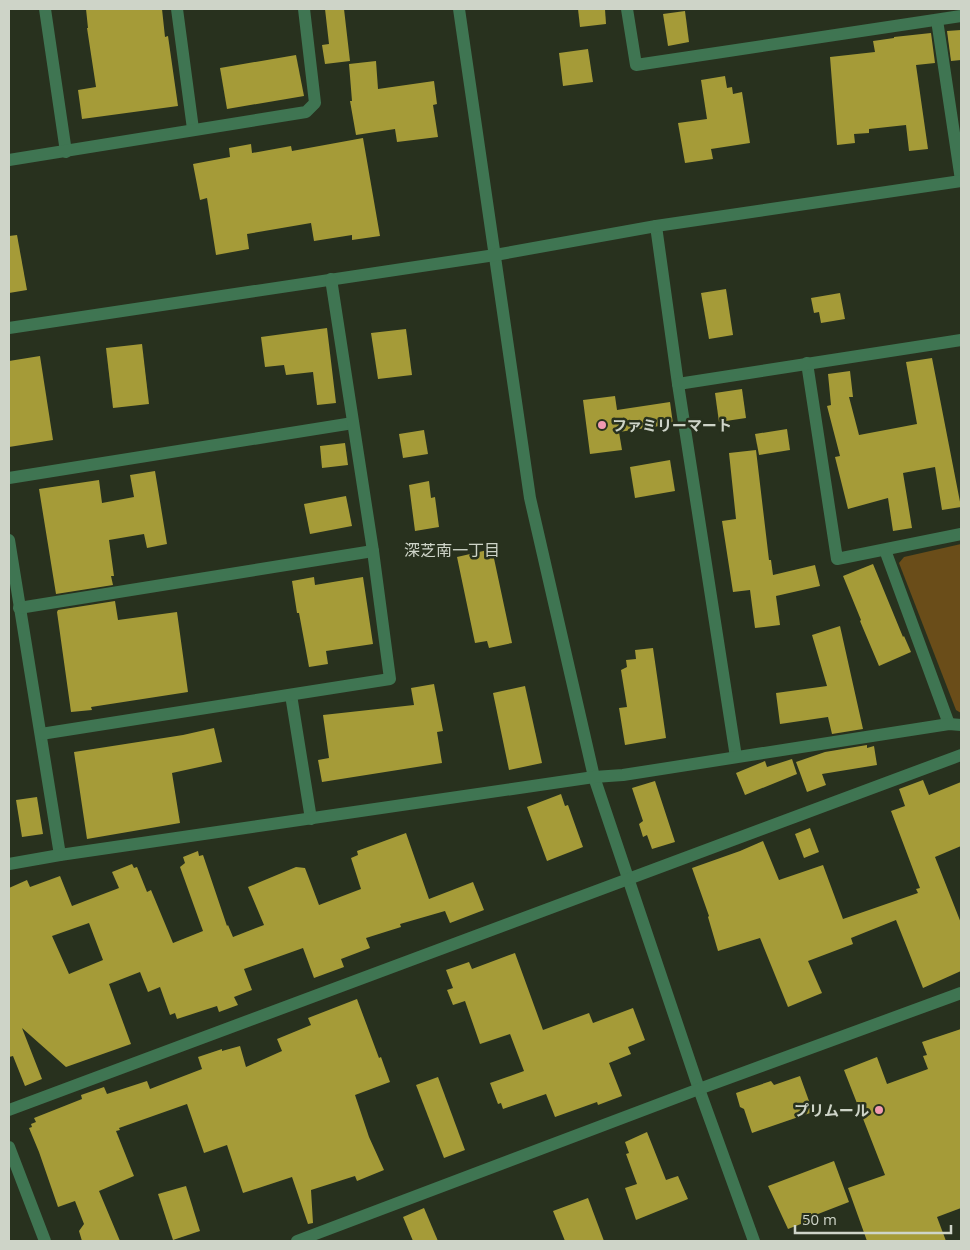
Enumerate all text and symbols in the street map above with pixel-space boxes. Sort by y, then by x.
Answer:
place label: ファミリーマート [612,415,732,435]
marker: ファミリーマート [596,419,608,431]
district label: 深芝南一丁目 [404,539,500,561]
place label: プリムール [794,1100,869,1120]
marker: プリムール [873,1104,885,1116]
scale bar [795,1202,951,1234]
text: 50 m [802,1209,837,1229]

